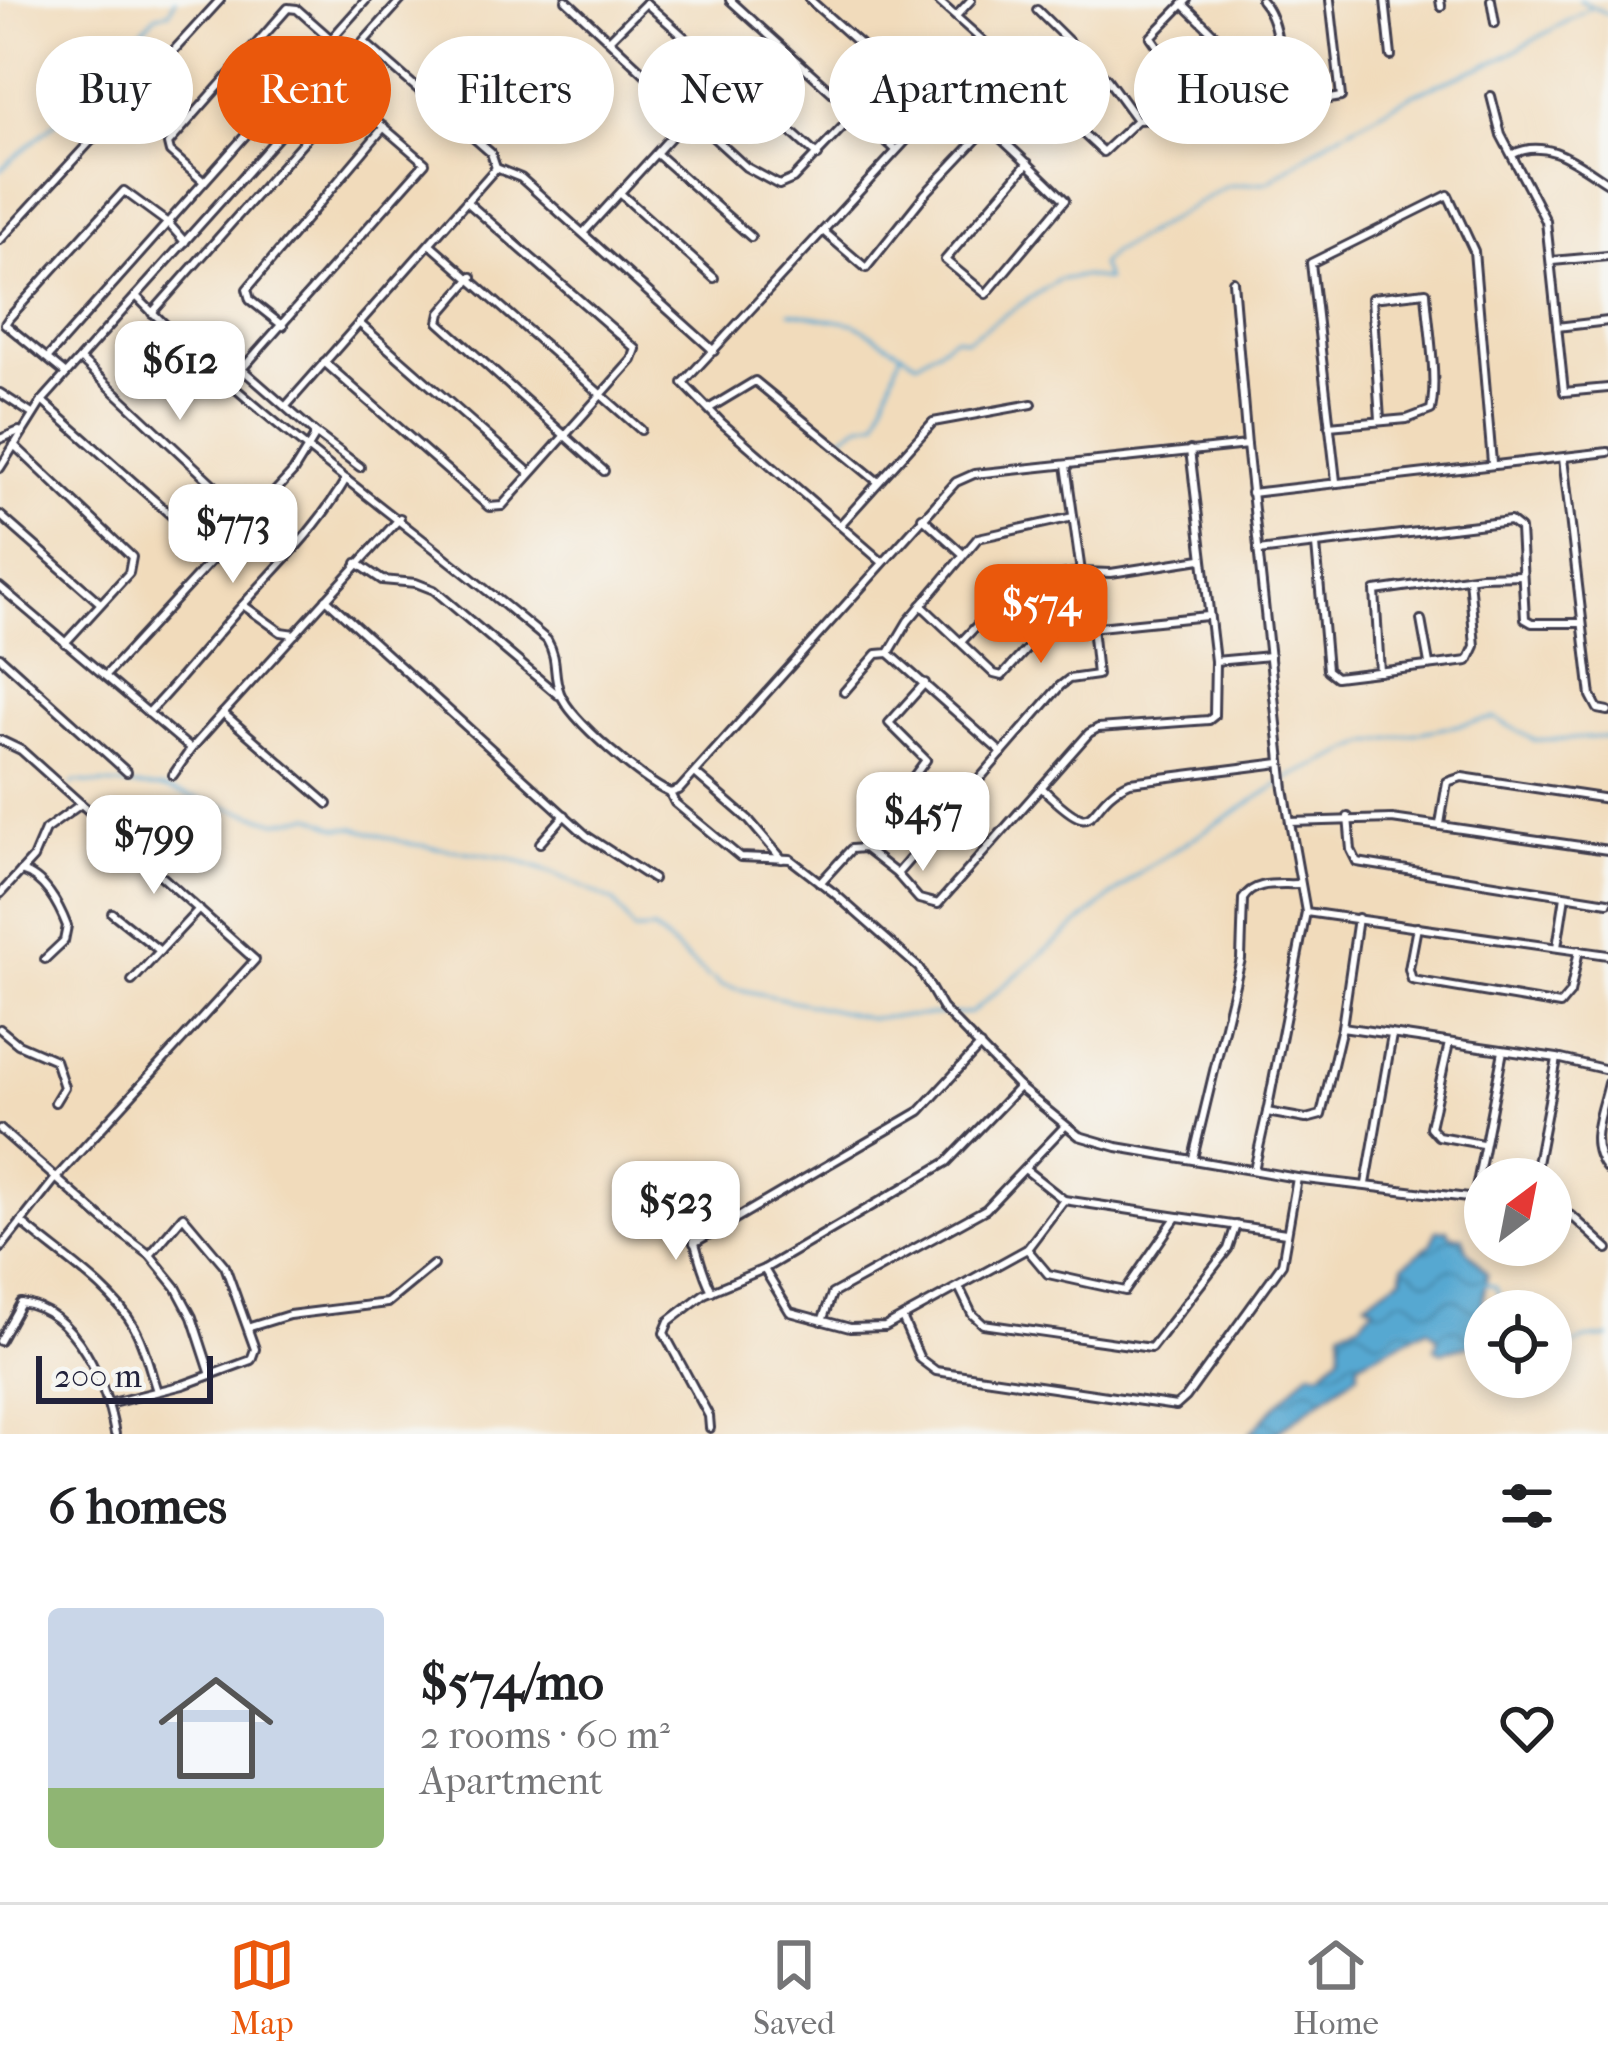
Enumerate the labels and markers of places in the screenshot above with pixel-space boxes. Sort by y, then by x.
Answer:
pin: $612 [109,321,251,423]
pin: $773 [162,484,304,586]
pin: $574 [970,564,1112,666]
pin: $457 [852,772,994,874]
pin: $799 [83,795,225,897]
pin: $523 [605,1161,747,1263]

